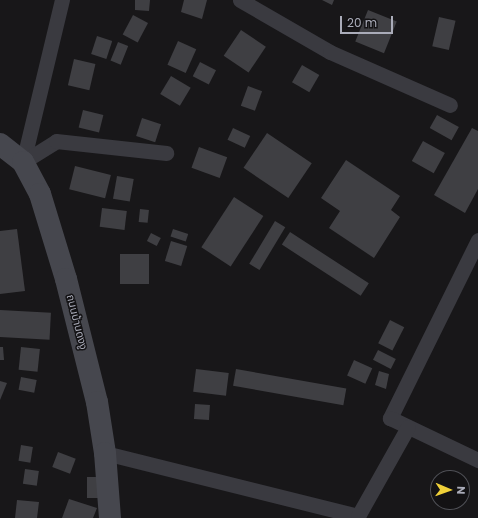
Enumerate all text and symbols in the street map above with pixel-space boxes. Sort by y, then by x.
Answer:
scale bar [342,8,395,34]
text: 20 m [347,14,377,31]
street label: ถนนบ้านดงงู [64,293,90,351]
north arrow [430,470,470,510]
text: N [453,486,469,495]

